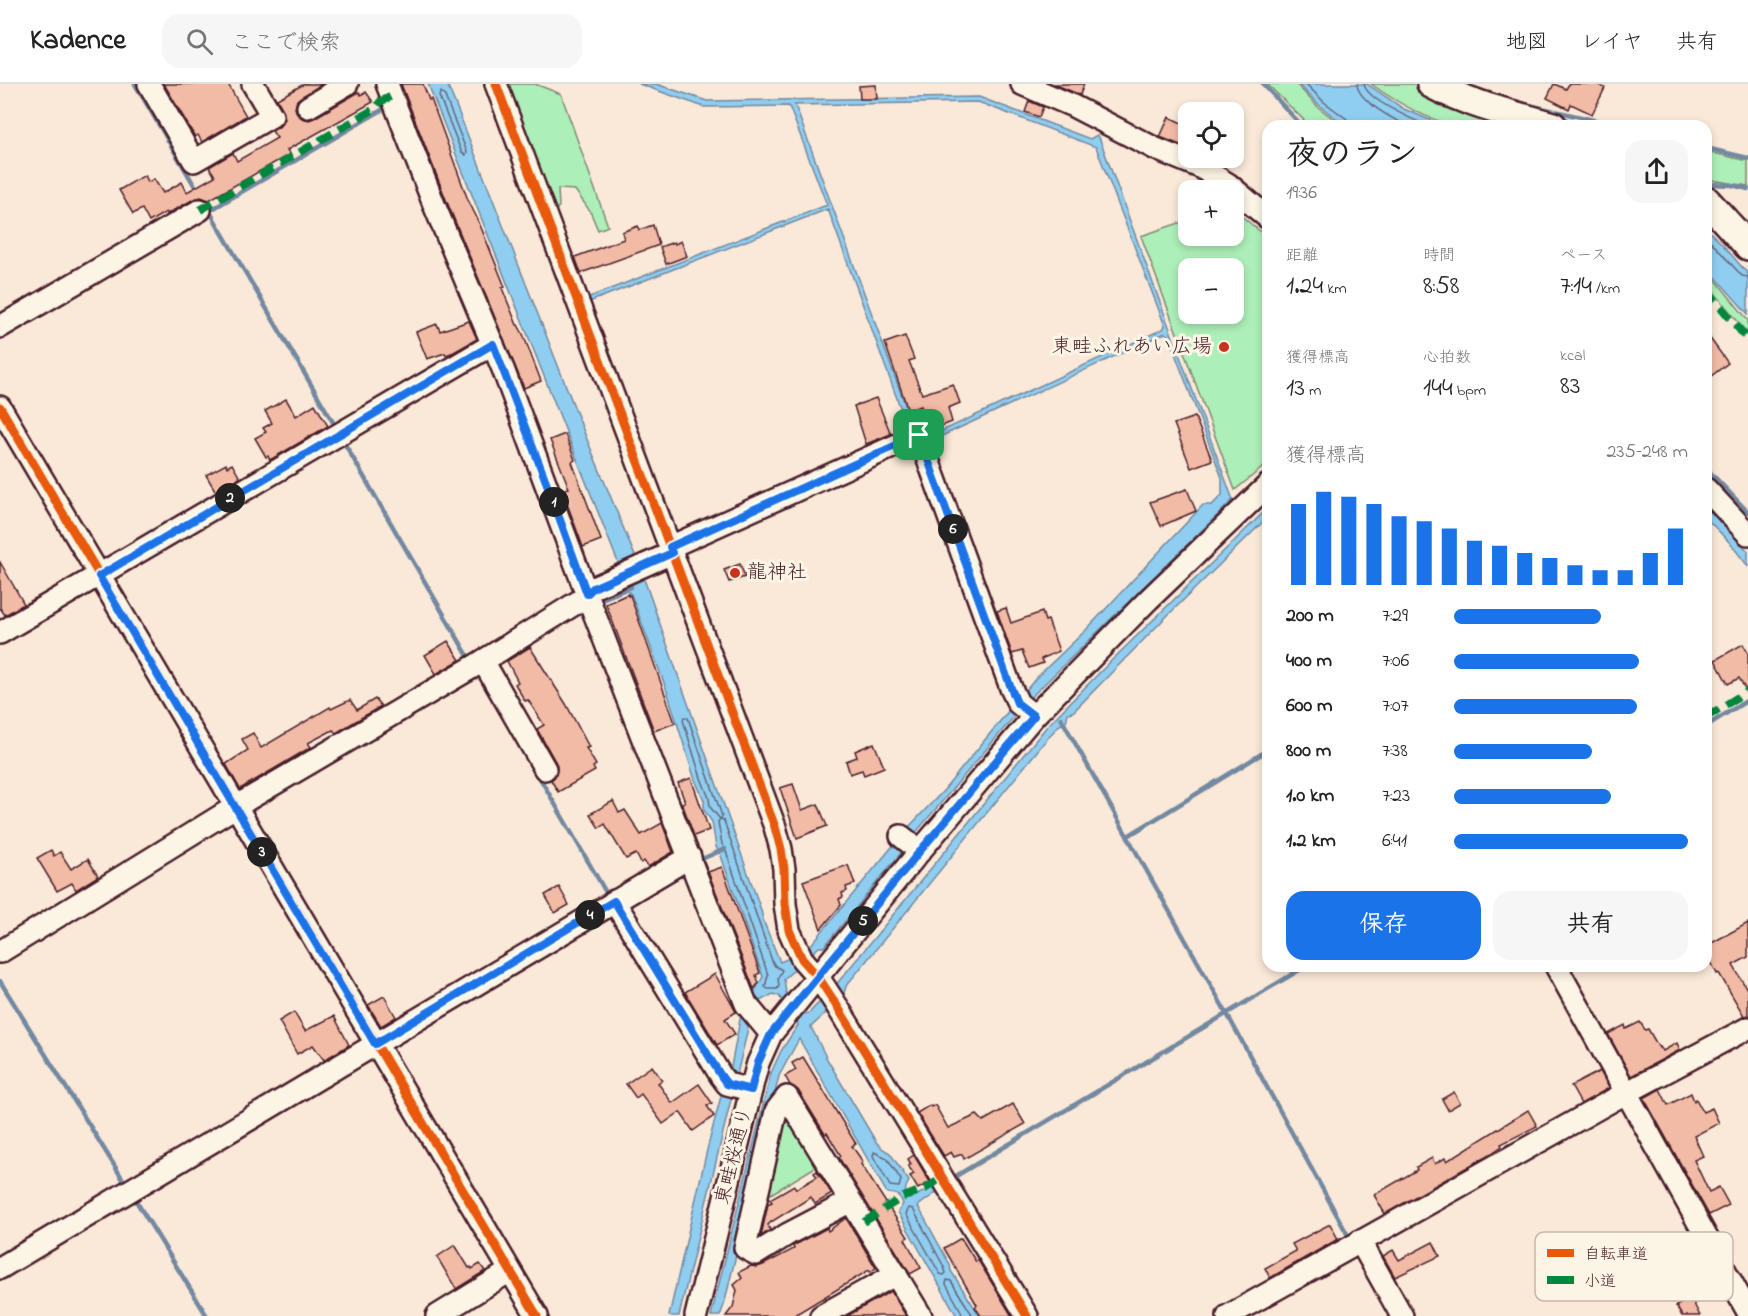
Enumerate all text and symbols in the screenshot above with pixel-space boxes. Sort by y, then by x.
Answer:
search box [162,14,582,68]
text: Kadence [30,21,126,62]
icon: search [183,25,216,58]
text: ここで検索 [231,28,341,60]
text: 地図 [1506,28,1548,58]
text: レイヤ [1581,28,1643,58]
text: 共有 [1676,28,1718,58]
map controls [1178,102,1244,324]
button: locate [1178,102,1244,168]
text: 夜のラン [1286,132,1418,180]
button: share [1625,140,1688,203]
text: 19:36 [1286,179,1317,208]
button: + [1178,180,1244,246]
text: 距離 [1286,244,1318,268]
text: 時間 [1423,244,1455,268]
text: ペース [1560,244,1607,268]
button: − [1178,258,1244,324]
text: 1.24 [1286,268,1323,306]
text: 8:58 [1423,268,1460,306]
text: 7:14 [1560,268,1592,306]
text: km [1323,277,1347,301]
text: /km [1592,277,1620,301]
place label: 東畦ふれあい広場 [1052,333,1212,362]
marker: 東畦ふれあい広場 [1217,340,1231,354]
text: kcal [1560,344,1585,368]
text: 獲得標高 [1286,346,1350,370]
text: 心拍数 [1423,346,1471,370]
text: 83 [1560,368,1581,406]
text: 13 [1286,370,1305,408]
text: 144 [1423,370,1453,408]
text: m [1305,379,1321,403]
text: bpm [1453,379,1486,403]
pin [893,409,944,460]
icon: arrive [902,418,935,451]
text: 235–248 m [1606,438,1688,467]
text: 獲得標高 [1286,442,1366,471]
pin: 2 [215,483,245,513]
text: 2 [226,486,234,510]
pin: 1 [539,487,569,517]
text: 1 [551,490,557,514]
pin: 6 [938,514,968,544]
text: 6 [949,517,957,541]
place label: 龍神社 [747,559,807,588]
marker: 龍神社 [728,566,742,580]
text: 200 m [1286,602,1334,631]
text: 7:29 [1382,602,1408,631]
text: 400 m [1286,647,1332,676]
text: 7:06 [1382,647,1409,676]
text: 600 m [1286,692,1333,721]
text: 7:07 [1382,692,1409,721]
text: 800 m [1286,737,1331,766]
text: 7:38 [1382,737,1408,766]
text: 1.0 km [1286,782,1334,811]
text: 7:23 [1382,782,1410,811]
text: 1.2 km [1286,827,1336,856]
text: 6:41 [1382,827,1407,856]
pin: 3 [247,837,277,867]
text: 3 [259,840,265,864]
button: 保存 [1286,891,1481,960]
button: 共有 [1493,891,1688,960]
pin: 4 [575,900,605,930]
text: 4 [587,903,593,927]
pin: 5 [848,906,878,936]
text: 5 [858,909,868,933]
street label: 東畦桜通り [709,1104,761,1208]
legend [1535,1232,1733,1301]
text: 自転車道 [1584,1243,1648,1267]
text: 小道 [1584,1270,1616,1294]

